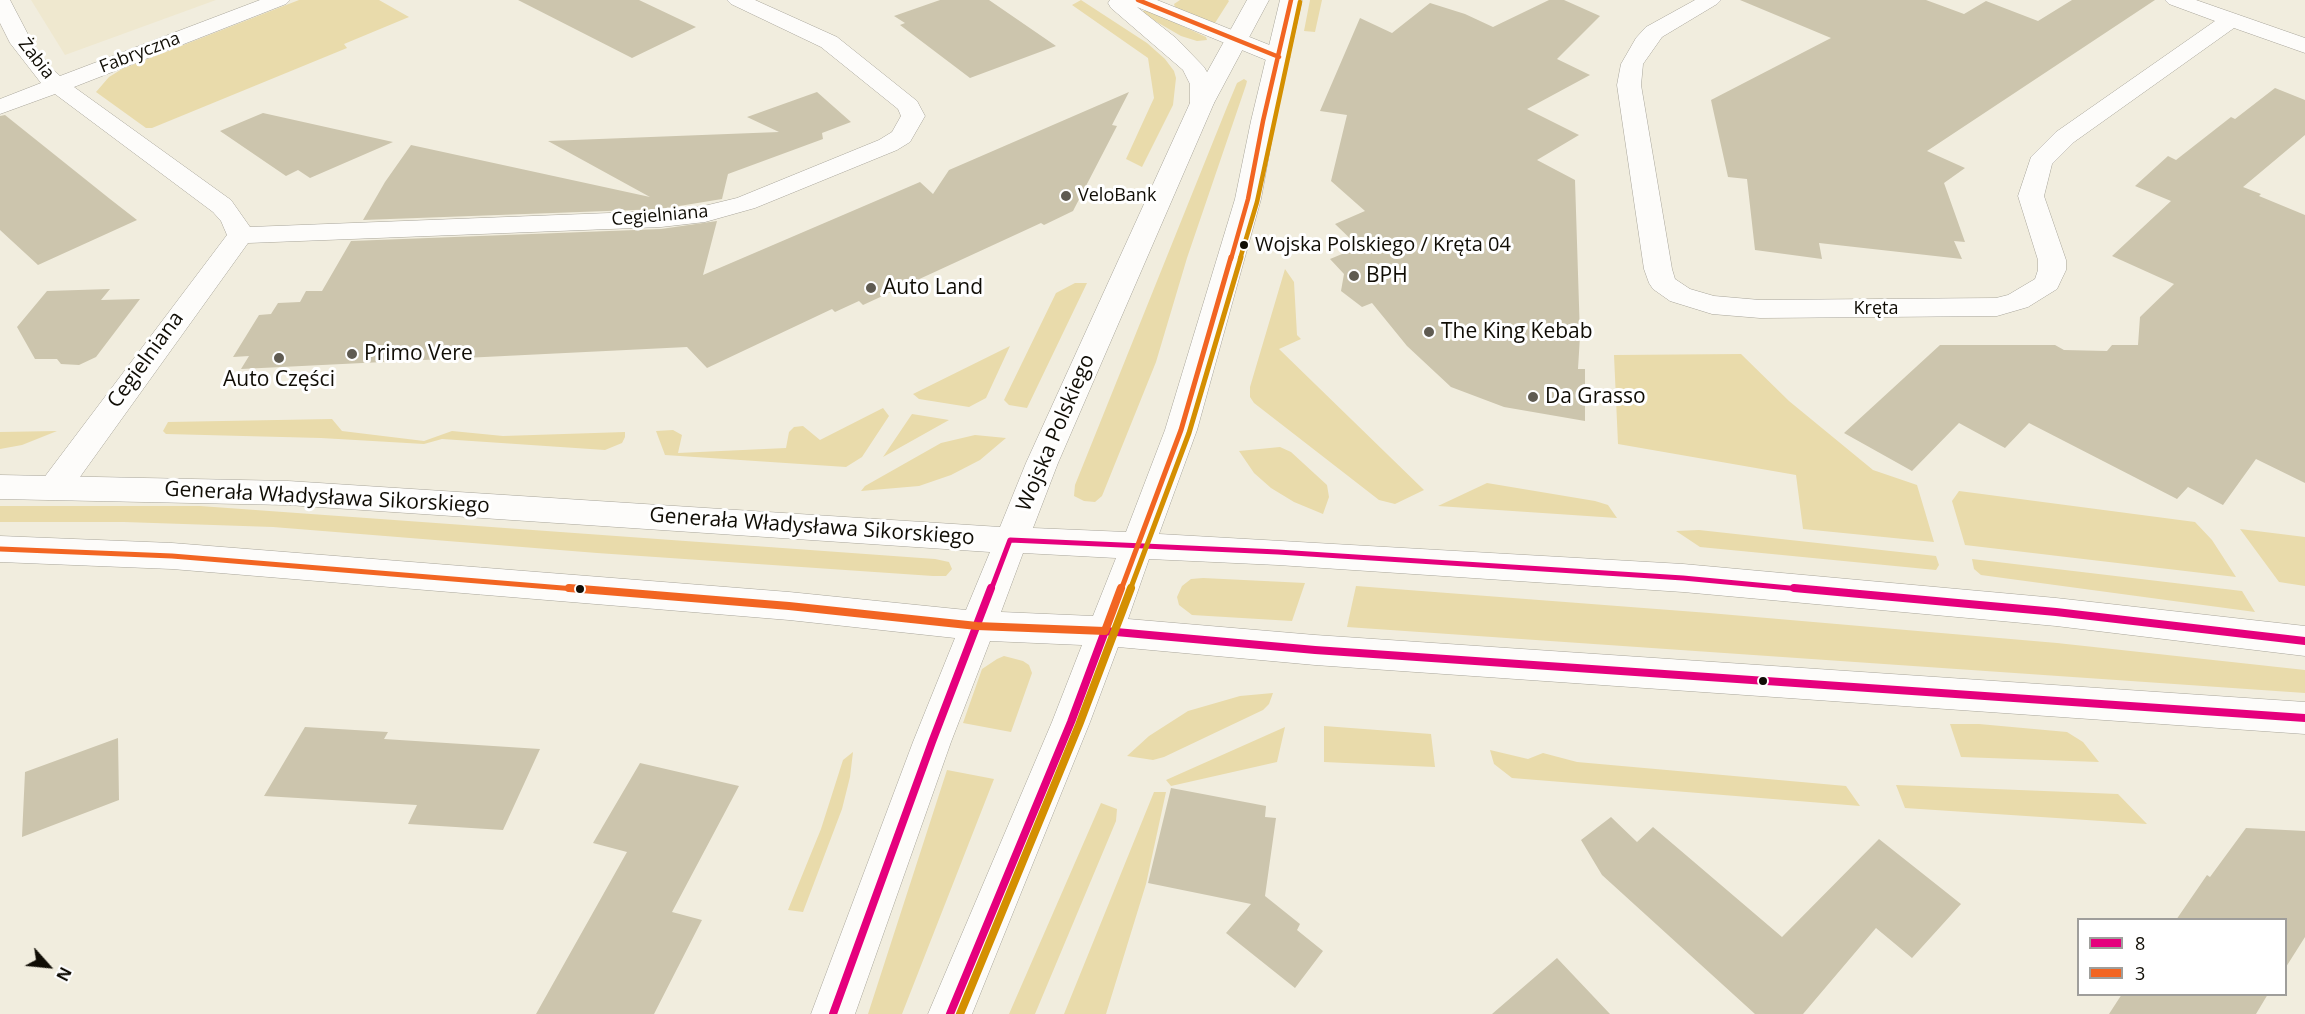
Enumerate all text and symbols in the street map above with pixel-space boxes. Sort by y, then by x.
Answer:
street label: Fabryczna [97,28,183,78]
street label: Żabia [13,34,59,84]
place label: VeloBank [1078,185,1156,207]
marker: VeloBank [1059,189,1073,203]
street label: Cegielniana [611,201,709,231]
place label: Wojska Polskiego / Kręta 04 [1255,233,1511,257]
marker: Wojska Polskiego / Kręta 04 [1238,239,1250,251]
place label: BPH [1366,263,1408,289]
marker: BPH [1347,269,1361,283]
place label: Auto Land [883,275,983,301]
marker: Auto Land [864,281,878,295]
street label: Kręta [1854,298,1898,320]
street label: Cegielniana [103,307,189,413]
place label: The King Kebab [1441,319,1593,345]
marker: The King Kebab [1422,325,1436,339]
place label: Primo Vere [364,341,473,367]
marker: Primo Vere [345,347,359,361]
marker: Auto Części [272,351,286,365]
street label: Wojska Polskiego [1012,351,1100,515]
place label: Auto Części [223,367,335,393]
place label: Da Grasso [1545,384,1646,410]
marker: Da Grasso [1526,390,1540,404]
street label: Generała Władysława Sikorskiego [164,477,490,519]
street label: Generała Władysława Sikorskiego [649,503,975,551]
unlabelled marker [574,583,586,595]
unlabelled marker [1757,675,1769,687]
legend [2077,918,2287,996]
text: 8 [2135,931,2145,955]
north arrow [18,936,78,996]
text: 3 [2135,961,2145,985]
text: N [51,963,77,985]

